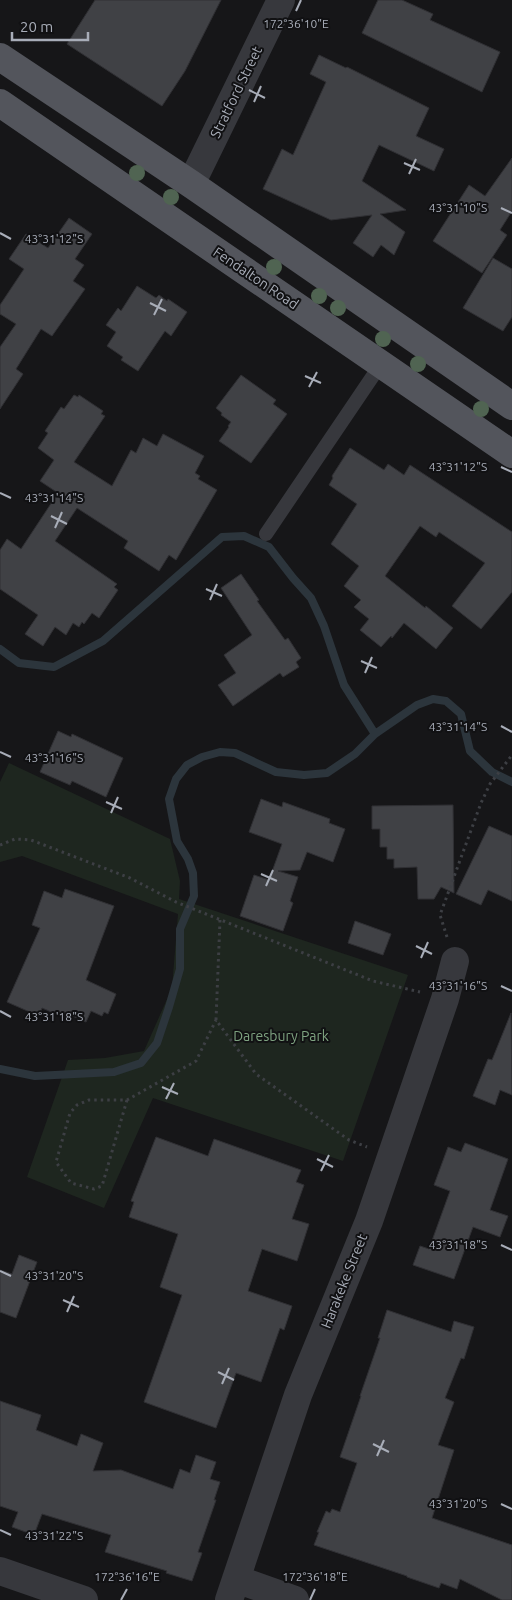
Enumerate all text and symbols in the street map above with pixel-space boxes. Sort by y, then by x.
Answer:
scale bar [12,10,89,42]
text: 172°36'10"E [263,17,329,30]
text: 20 m [20,18,53,35]
street label: Stratford Street [207,43,265,141]
text: 43°31'10"S [429,201,487,214]
text: 43°31'12"S [25,232,83,245]
street label: Fendalton Road [210,244,302,312]
text: 43°31'12"S [429,460,487,473]
text: 43°31'14"S [25,491,83,504]
text: 43°31'14"S [429,720,487,733]
text: 43°31'16"S [25,751,83,764]
text: 43°31'16"S [429,979,487,992]
text: 43°31'18"S [25,1010,83,1023]
park label: Daresbury Park [233,1028,329,1044]
street label: Harakeke Street [318,1231,370,1331]
text: 43°31'18"S [429,1238,487,1251]
text: 43°31'20"S [25,1269,83,1282]
text: 43°31'20"S [429,1497,487,1510]
text: 43°31'22"S [25,1529,83,1542]
text: 172°36'16"E [94,1570,160,1583]
text: 172°36'18"E [282,1570,348,1583]

